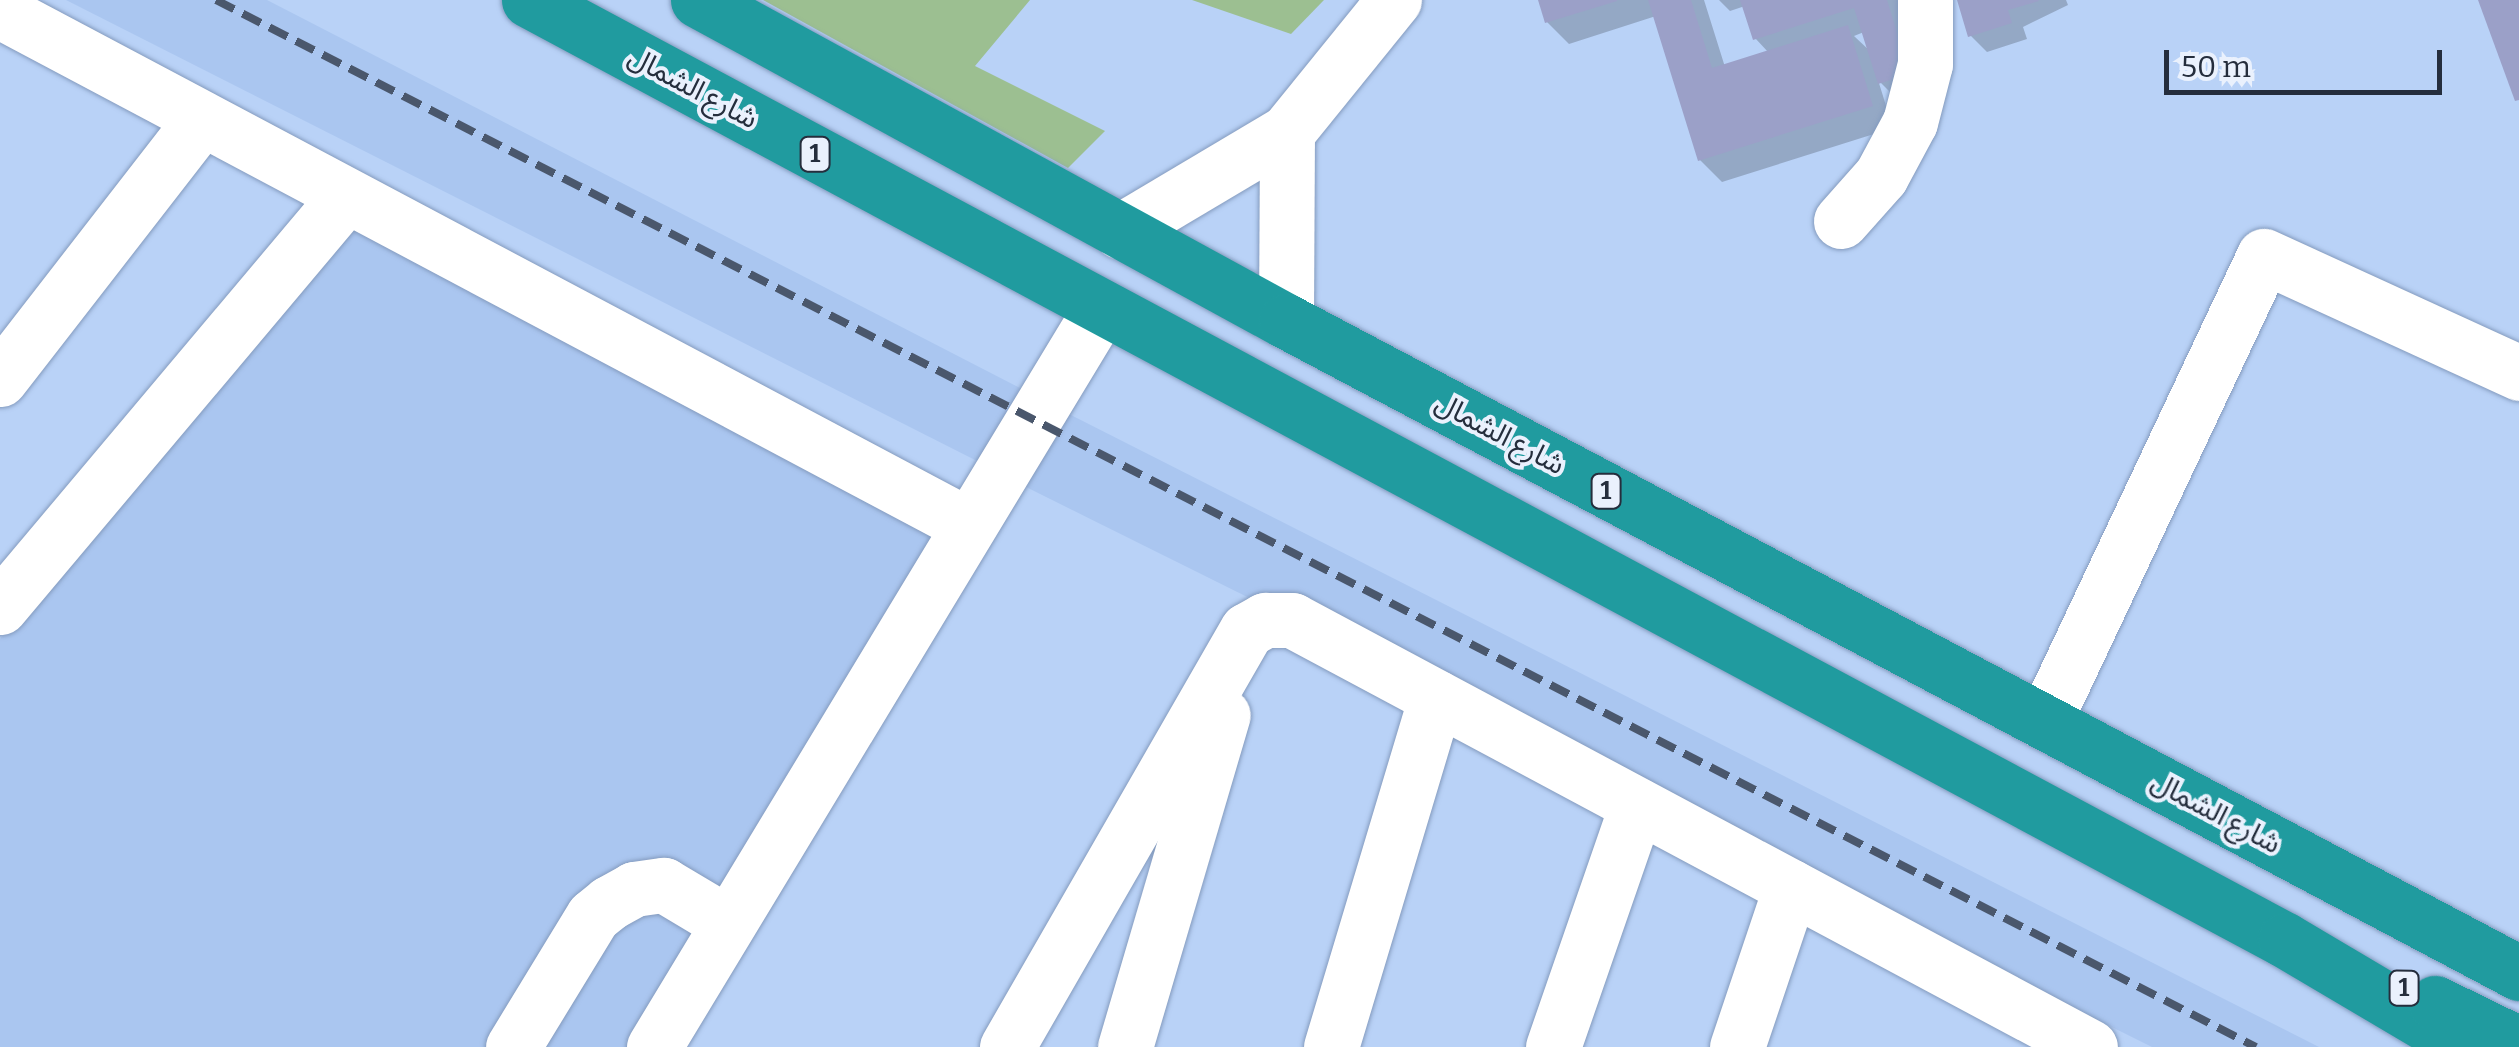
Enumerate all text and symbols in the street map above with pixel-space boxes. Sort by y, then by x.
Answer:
scale bar [2169,30,2446,92]
street label: شارع الشمال [623,40,763,136]
text: 50 m [2181,49,2251,85]
road number: 1 [798,134,832,174]
street label: شارع الشمال [1430,386,1570,482]
road number: 1 [1588,471,1624,511]
street label: شارع الشمال [2146,765,2286,861]
road number: 1 [2386,968,2422,1008]

